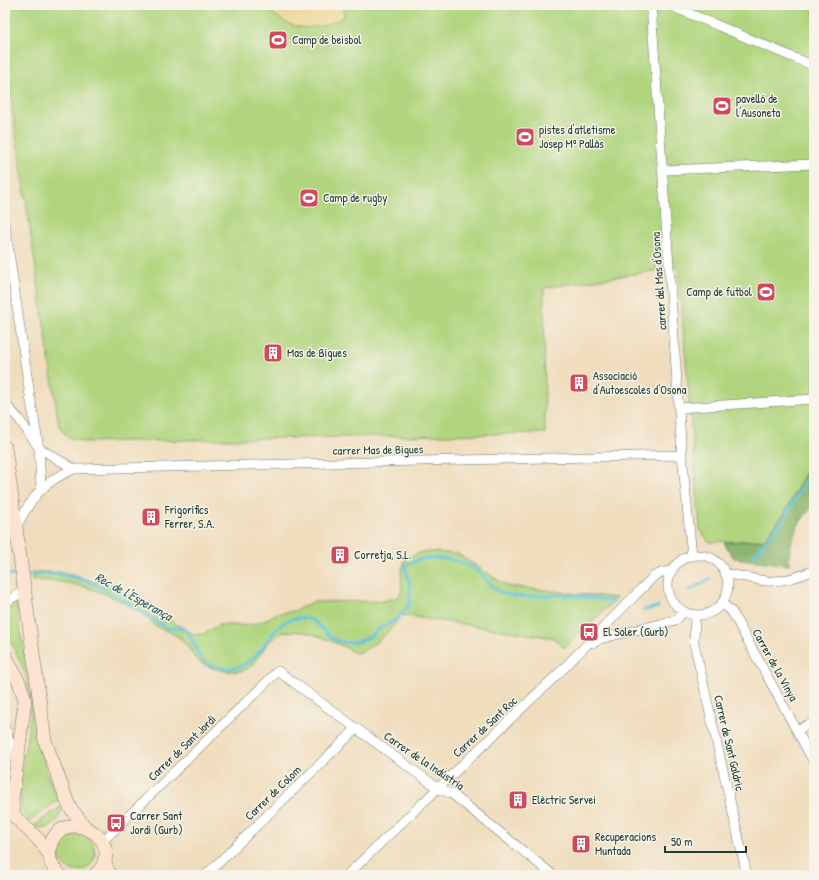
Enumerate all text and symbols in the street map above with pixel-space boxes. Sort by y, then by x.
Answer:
sports icon: Camp de beisbol [267,29,289,51]
place label: Camp de beisbol [292,31,362,48]
place label: pavelló de l'Ausoneta [736,90,781,121]
sports icon: pavelló de l'Ausoneta [711,95,733,117]
place label: pistes d'atletisme Josep Mª Pallàs [539,121,616,152]
sports icon: pistes d'atletisme Josep Mª Pallàs [514,126,536,148]
sports icon: Camp de rugby [298,187,320,209]
place label: Camp de rugby [323,189,387,206]
street label: carrer del Mas d'Osona [647,231,670,331]
sports icon: Camp de futbol [755,281,777,303]
place label: Camp de futbol [686,283,753,300]
building icon: Mas de Bigues [262,342,284,364]
place label: Mas de Bigues [287,344,347,361]
place label: Associació d'Autoescoles d'Osona [593,367,687,398]
building icon: Associació d'Autoescoles d'Osona [568,372,590,394]
street label: carrer Mas de Bigues [333,440,424,459]
place label: Frigorífics Ferrer, S.A. [164,501,215,532]
building icon: Frigorífics Ferrer, S.A. [140,506,162,528]
building icon: Corretja, S.L. [329,544,351,566]
place label: Corretja, S.L. [354,546,411,563]
water label: Rec de l'Esperança [92,567,177,626]
bus stop icon: El Soler (Gurb) [578,621,600,643]
place label: El Soler (Gurb) [603,623,668,640]
street label: Carrer de la Vinya [749,626,802,704]
street label: Carrer de Sant Roc [449,692,521,761]
street label: Carrer de Sant Galdric [710,693,749,793]
street label: Carrer de Sant Jordi [144,711,219,785]
street label: Carrer de la Indústria [381,727,468,794]
street label: Carrer de Colom [241,761,305,824]
building icon: Elèctric Servei [507,789,529,811]
place label: Elèctric Servei [532,791,596,808]
place label: Carrer Sant Jordi (Gurb) [130,807,183,838]
bus stop icon: Carrer Sant Jordi (Gurb) [105,812,127,834]
place label: Recuperacions Muntada [595,828,657,859]
scale bar [665,828,746,854]
building icon: Recuperacions Muntada [570,833,592,855]
text: 50 m [671,833,692,850]

